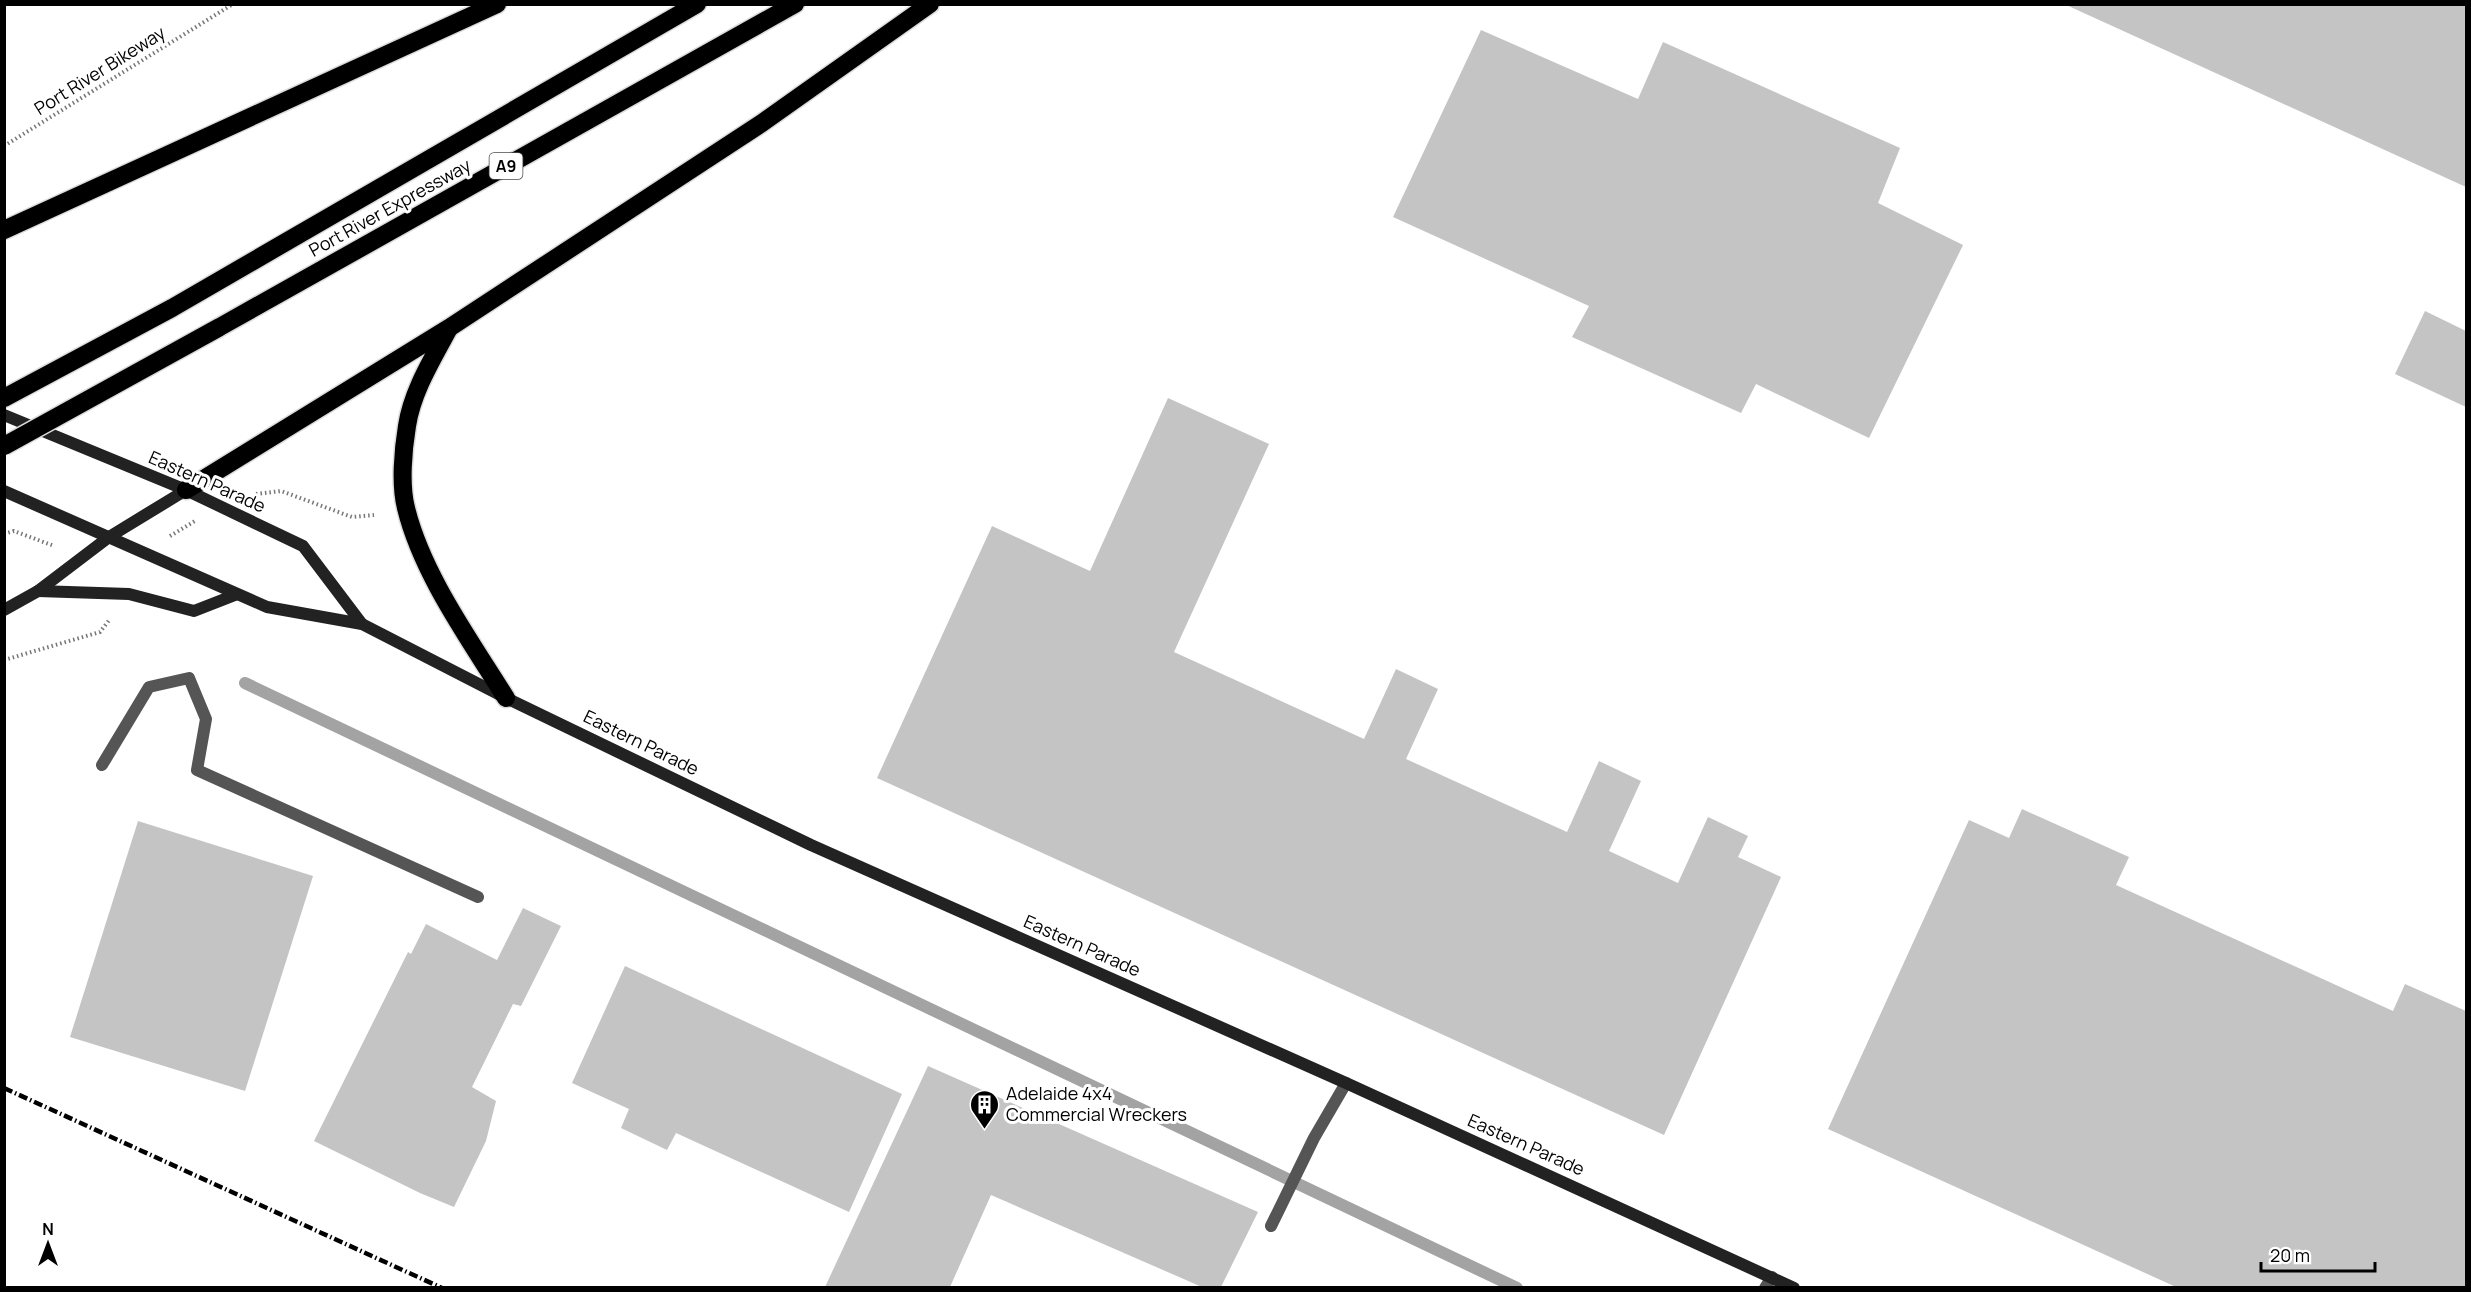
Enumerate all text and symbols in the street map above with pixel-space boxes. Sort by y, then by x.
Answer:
street label: Port River Bikeway [29,20,170,120]
street label: Port River Expressway [304,152,475,262]
road number: A9 [490,153,522,179]
street label: Eastern Parade [145,445,270,518]
street label: Eastern Parade [580,704,703,780]
street label: Eastern Parade [1020,909,1145,982]
place label: Adelaide 4x4 Commercial Wreckers [1006,1081,1187,1126]
building icon: Adelaide 4x4 Commercial Wreckers [969,1088,1001,1130]
street label: Eastern Parade [1464,1108,1589,1181]
north arrow [18,1214,78,1274]
text: N [42,1218,54,1240]
scale bar [2261,1235,2375,1273]
text: 20 m [2270,1243,2310,1267]

